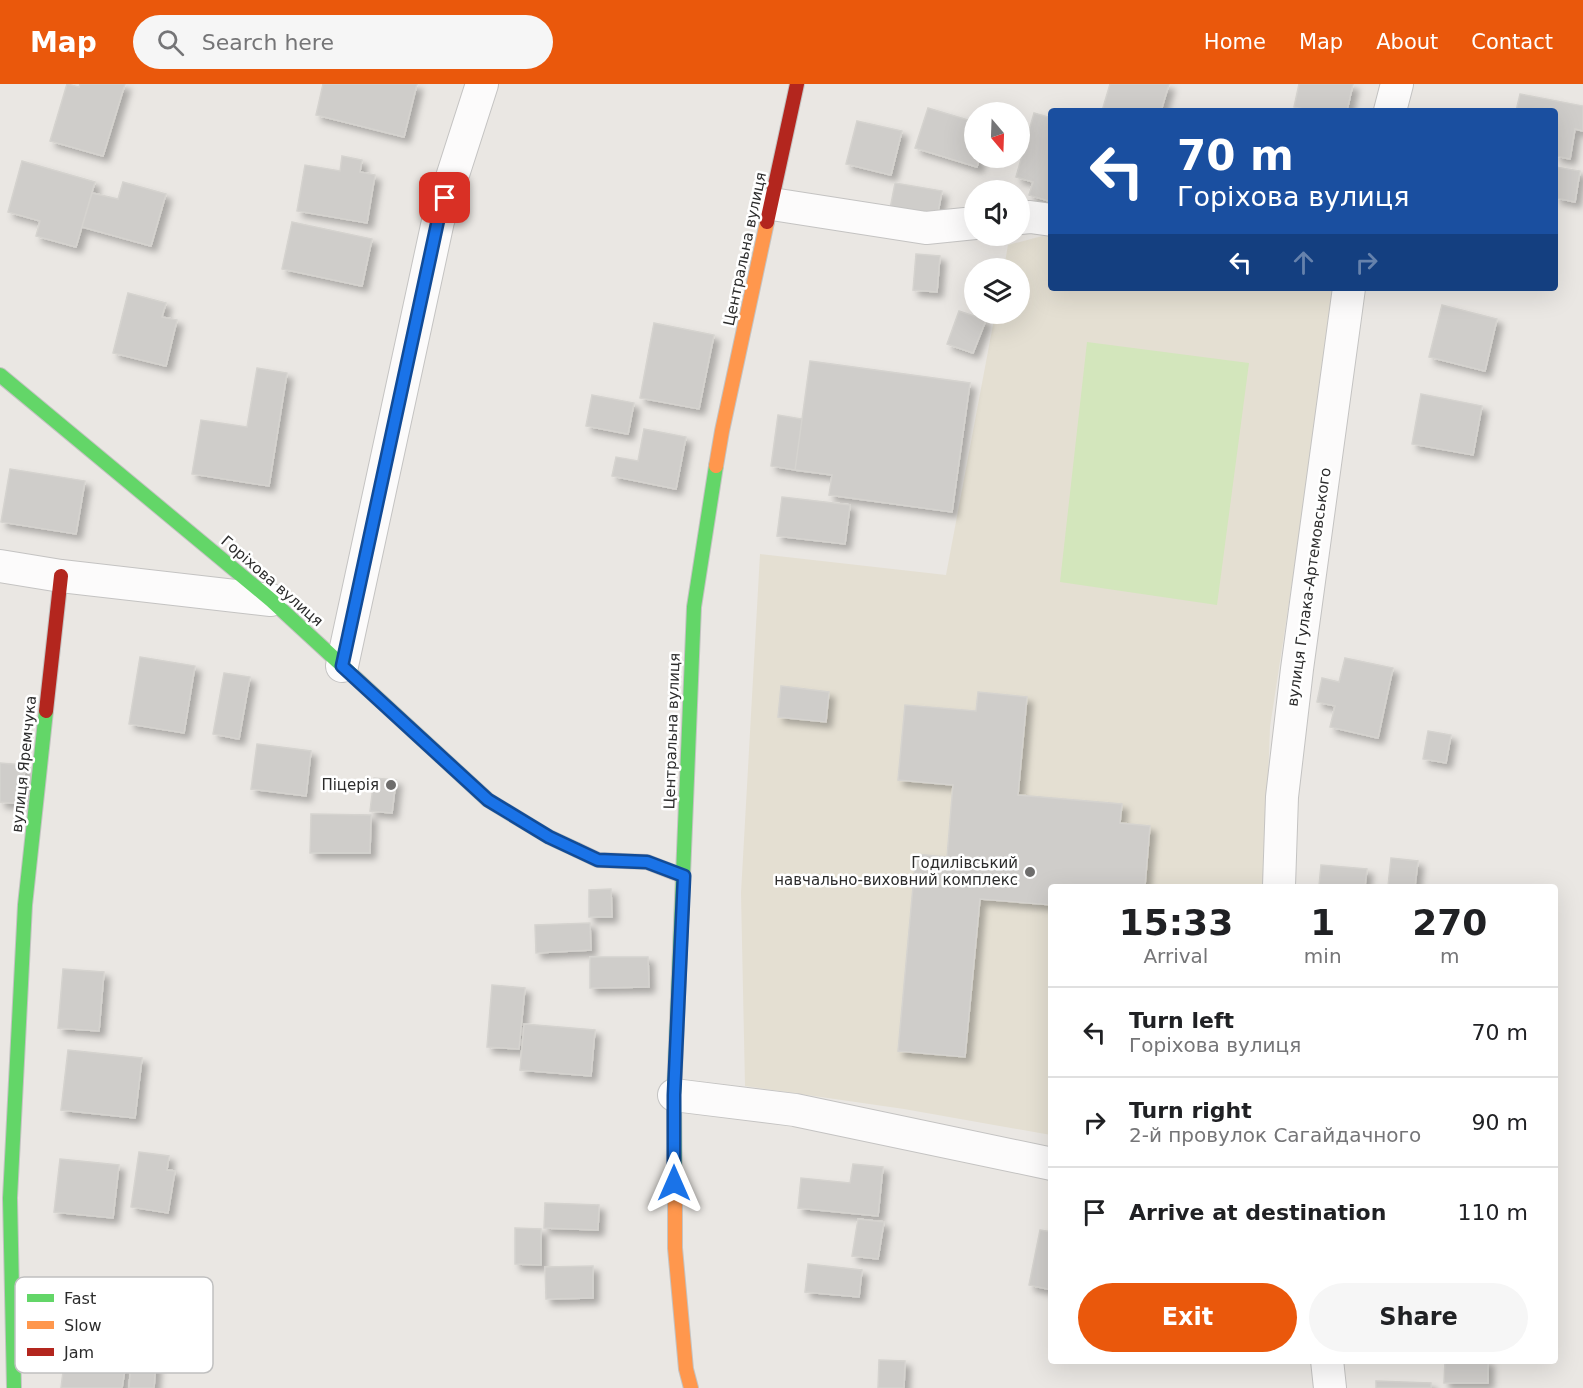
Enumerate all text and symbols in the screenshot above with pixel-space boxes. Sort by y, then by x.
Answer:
search box [133,15,553,69]
text: Map [30,26,97,59]
icon: search [154,26,187,59]
text: Search here [202,30,334,55]
text: Home [1204,30,1266,54]
text: Map [1299,30,1343,54]
text: About [1376,30,1438,54]
text: Contact [1471,30,1553,54]
north arrow [964,102,1030,168]
map controls [964,102,1030,324]
text: 70 m [1177,131,1294,180]
icon: left [1078,132,1156,210]
street label: Центральна вулиця [720,171,770,327]
pin [419,172,470,223]
button: sound [964,180,1030,246]
icon: arrive [428,181,461,214]
text: Горіхова вулиця [1177,181,1409,212]
icon: left [1224,246,1257,279]
icon: ahead [1287,246,1320,279]
icon: right [1350,246,1383,279]
button: layers [964,258,1030,324]
street label: вулиця Гулака-Артемовського [1283,466,1335,708]
street label: Горіхова вулиця [217,532,327,630]
street label: Центральна вулиця [660,652,684,810]
street label: вулиця Яремчука [8,695,40,833]
place label: Піцерія [321,776,379,794]
marker: Піцерія [384,778,398,792]
place label: Годилівський навчально-виховний комплекс [774,854,1018,889]
marker: Годилівський навчально-виховний комплекс [1023,865,1037,879]
text: 15:33 [1119,902,1233,943]
text: 1 [1310,902,1335,943]
text: 270 [1412,902,1487,943]
text: Arrival [1143,944,1208,968]
text: min [1304,944,1342,968]
text: m [1440,944,1460,968]
text: Turn left [1129,1008,1234,1033]
icon: left [1078,1016,1111,1049]
text: 70 m [1472,1020,1528,1045]
text: Горіхова вулиця [1129,1033,1301,1057]
text: Turn right [1129,1098,1252,1123]
icon: right [1078,1106,1111,1139]
text: 90 m [1472,1110,1528,1135]
text: 2-й провулок Сагайдачного [1129,1123,1421,1147]
position arrow [642,1151,706,1215]
icon: arrive [1078,1196,1111,1229]
text: Arrive at destination [1129,1200,1386,1225]
text: 110 m [1458,1200,1528,1225]
legend [15,1277,213,1373]
button: Exit [1078,1283,1297,1352]
button: Share [1309,1283,1528,1352]
text: Fast [64,1289,96,1308]
text: Slow [64,1316,101,1335]
text: Jam [63,1343,94,1362]

